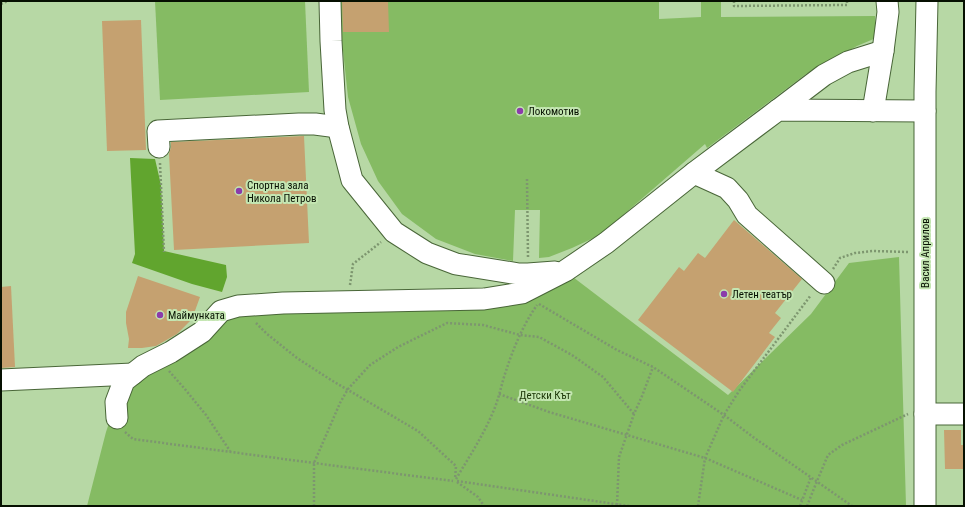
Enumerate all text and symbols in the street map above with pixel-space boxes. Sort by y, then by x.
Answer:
place label: Локомотив [528,105,579,118]
marker: Локомотив [515,106,525,116]
place label: Спортна зала Никола Петров [247,179,317,205]
marker: Спортна зала Никола Петров [234,186,244,196]
street label: Васил Априлов [919,218,932,288]
place label: Летен театър [732,288,792,301]
marker: Летен театър [719,289,729,299]
place label: Маймунката [168,309,225,322]
marker: Маймунката [155,310,165,320]
park label: Детски Кът [519,389,571,402]

